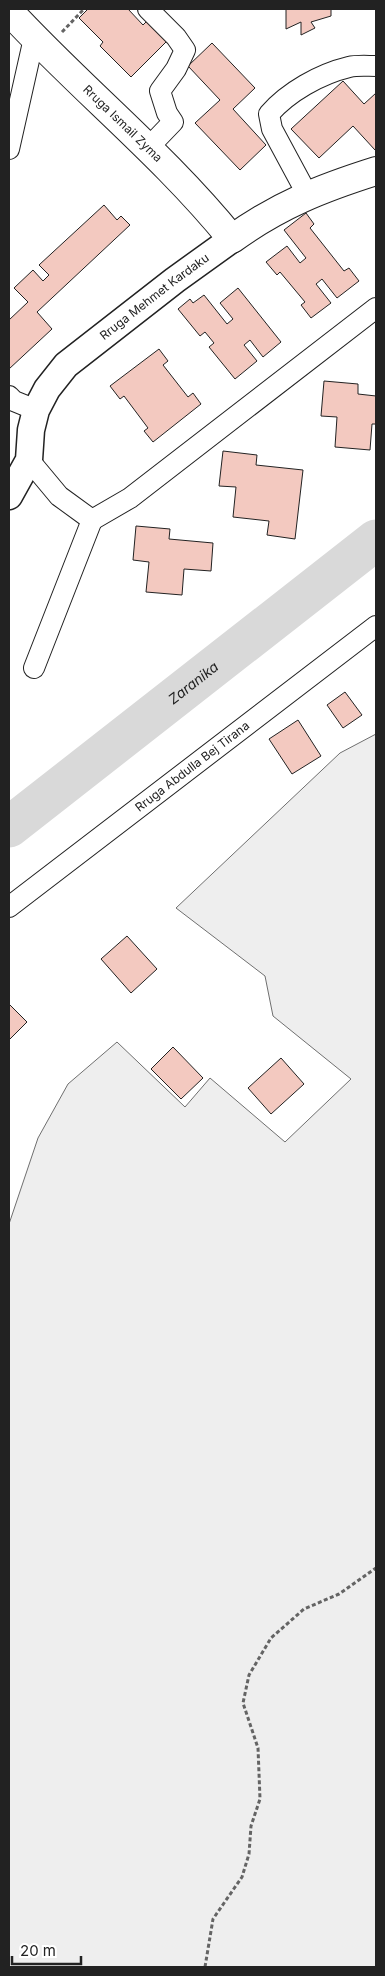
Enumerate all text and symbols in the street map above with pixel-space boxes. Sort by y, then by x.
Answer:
street label: Rruga Ismail Zyma [80,82,166,165]
street label: Rruga Mehmet Kardaku [97,250,212,343]
water label: Zaranika [165,657,222,707]
street label: Rruga Abdulla Bej Tirana [132,718,252,815]
scale bar [12,1934,81,1966]
text: 20 m [20,1941,56,1960]

